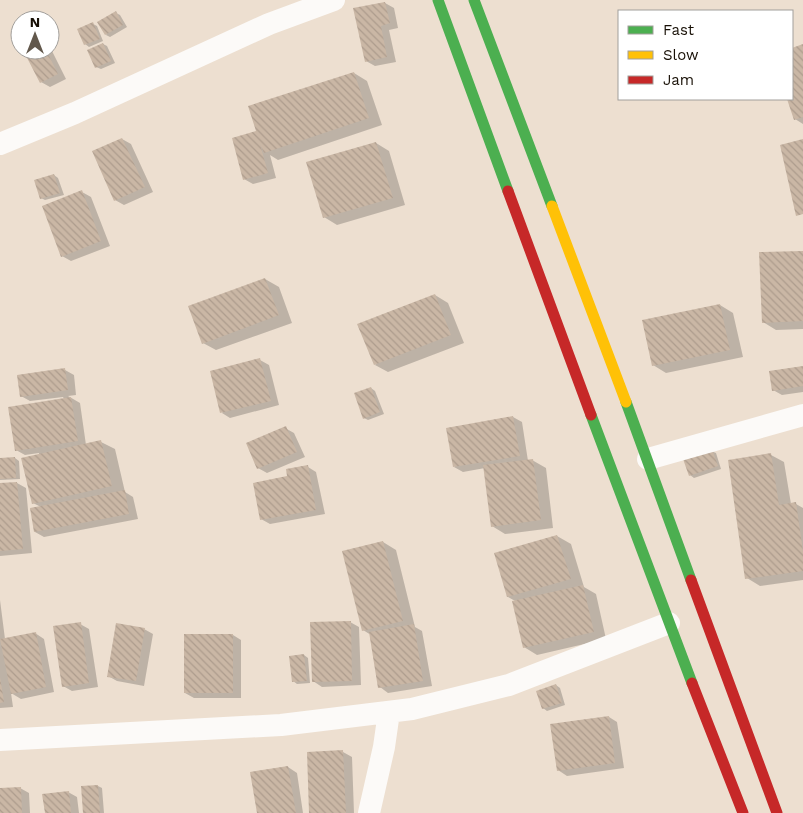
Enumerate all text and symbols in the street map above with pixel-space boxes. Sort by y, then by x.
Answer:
north arrow [10,10,60,60]
legend [618,10,793,100]
text: N [30,14,40,30]
text: Fast [663,21,695,39]
text: Slow [663,46,699,64]
text: Jam [663,71,694,89]

